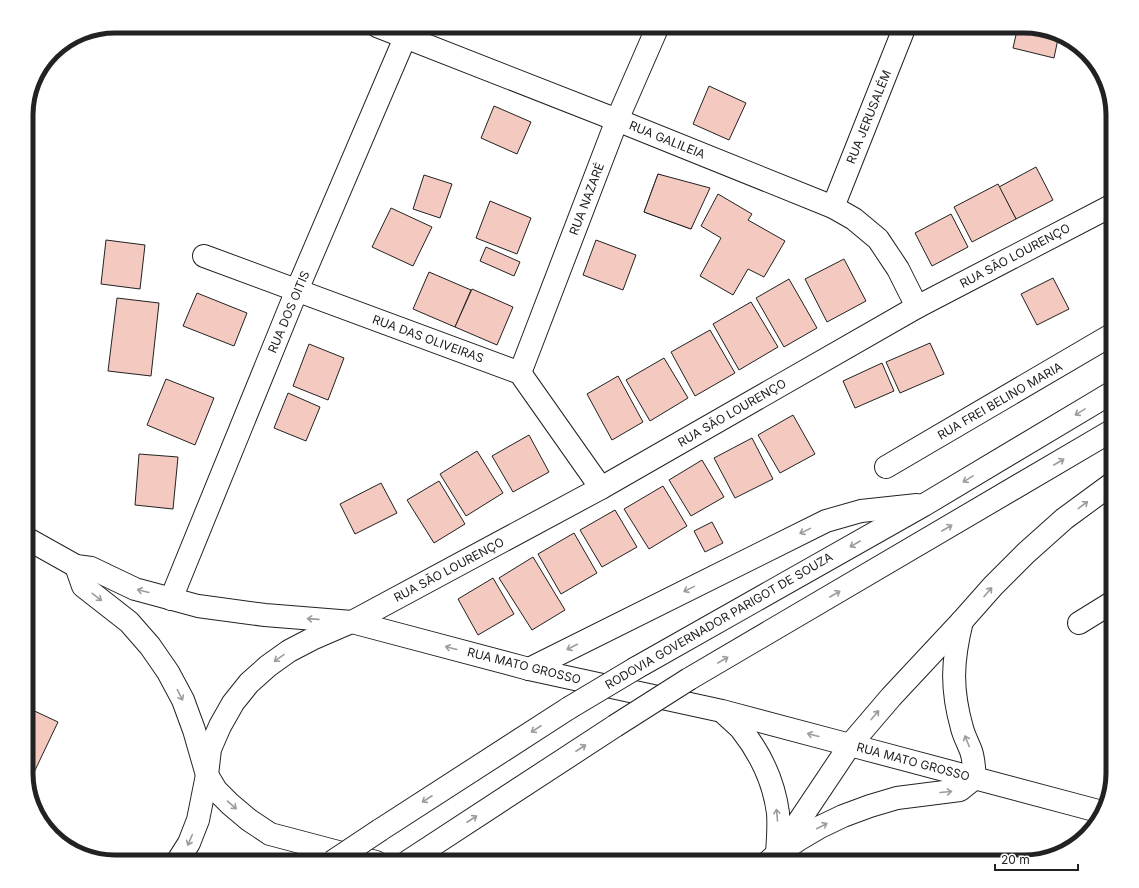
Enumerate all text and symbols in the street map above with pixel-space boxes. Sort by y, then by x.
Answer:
street label: RUA JERUSALÉM [843,68,894,166]
street label: RUA GALILEIA [627,117,707,162]
street label: RUA NAZARÉ [566,161,607,237]
street label: RUA SÃO LOURENÇO [957,220,1072,291]
street label: RUA DOS OITIS [264,268,313,355]
street label: RUA DAS OLIVEIRAS [371,311,486,366]
street label: RUA FREI BELINO MARIA [935,359,1065,442]
street label: RUA SÃO LOURENÇO [675,375,789,450]
one-way arrow [1075,408,1086,416]
one-way arrow [1053,458,1064,466]
one-way arrow [962,475,974,483]
one-way arrow [1078,501,1089,509]
one-way arrow [941,523,953,531]
one-way arrow [799,528,811,535]
street label: RUA SÃO LOURENÇO [391,534,506,605]
one-way arrow [849,540,861,548]
street label: RODOVIA GOVERNADOR PARIGOT DE SOUZA [602,549,835,692]
one-way arrow [683,586,695,593]
one-way arrow [137,587,150,594]
one-way arrow [983,587,992,597]
one-way arrow [829,589,841,597]
one-way arrow [91,593,102,601]
one-way arrow [307,615,320,622]
one-way arrow [445,644,458,651]
street label: RUA MATO GROSSO [466,644,582,687]
one-way arrow [567,644,579,651]
one-way arrow [274,654,285,662]
one-way arrow [717,655,729,663]
one-way arrow [176,689,184,701]
one-way arrow [871,710,880,721]
one-way arrow [530,725,542,733]
one-way arrow [806,731,819,738]
one-way arrow [962,735,970,747]
street label: RUA MATO GROSSO [855,739,971,784]
one-way arrow [575,744,586,752]
one-way arrow [939,789,952,796]
one-way arrow [422,795,433,803]
one-way arrow [226,800,236,809]
one-way arrow [774,809,781,822]
one-way arrow [466,815,477,823]
one-way arrow [815,822,827,829]
one-way arrow [185,833,193,845]
scale bar [995,846,1078,872]
text: 20 m [1001,852,1030,867]

